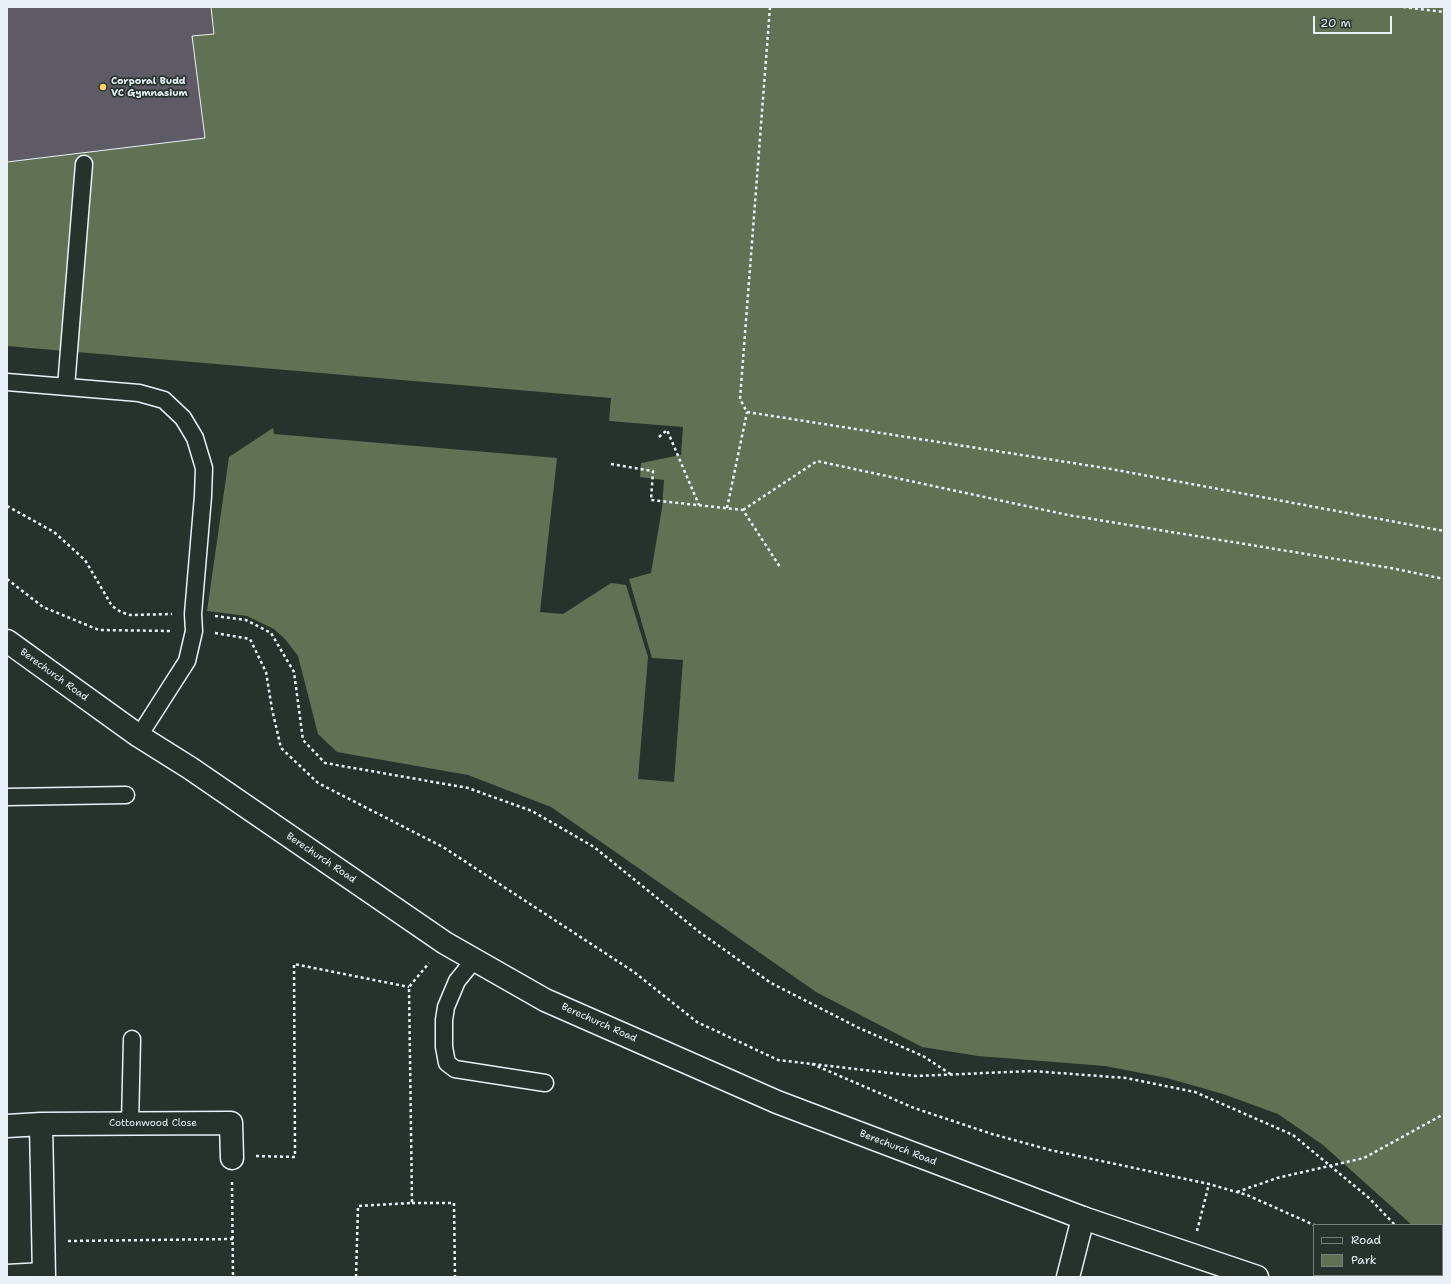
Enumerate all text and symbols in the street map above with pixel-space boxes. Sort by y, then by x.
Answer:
scale bar [1315,8,1394,34]
text: 20 m [1320,15,1351,31]
place label: Corporal Budd VC Gymnasium [111,75,188,98]
marker: Corporal Budd VC Gymnasium [98,82,108,92]
street label: Berechurch Road [18,646,90,704]
street label: Berechurch Road [284,830,358,886]
street label: Berechurch Road [559,1001,639,1045]
street label: Cottonwood Close [109,1117,197,1129]
street label: Berechurch Road [858,1128,938,1168]
legend [1313,1224,1443,1276]
text: Road [1351,1232,1381,1248]
text: Park [1351,1252,1377,1268]

